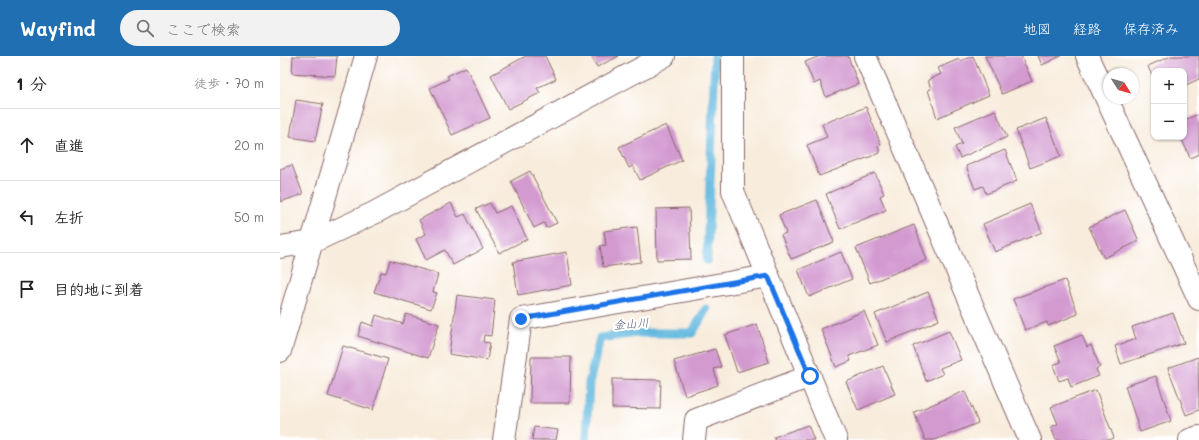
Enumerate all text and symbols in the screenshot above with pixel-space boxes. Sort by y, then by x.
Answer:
search box [120,10,400,46]
text: Wayfind [20,16,96,41]
icon: search [134,17,156,39]
text: ここで検索 [166,19,241,39]
text: 地図 [1023,19,1051,38]
text: 経路 [1073,19,1101,38]
text: 保存済み [1123,19,1179,38]
north arrow [1103,68,1139,104]
map controls [1151,68,1187,140]
button: + [1151,68,1187,104]
text: 1 分 [16,72,47,94]
text: 徒歩 · 70 m [194,74,264,91]
button: − [1151,104,1187,140]
icon: ahead [16,134,38,156]
text: 直進 [54,135,84,155]
text: 20 m [234,136,264,153]
icon: left [16,206,38,228]
text: 左折 [54,207,84,227]
text: 50 m [234,208,264,225]
icon: arrive [16,278,38,300]
text: 目的地に到着 [54,279,144,299]
route end [512,310,530,328]
water label: 金山川 [612,314,650,332]
route start [801,367,819,385]

